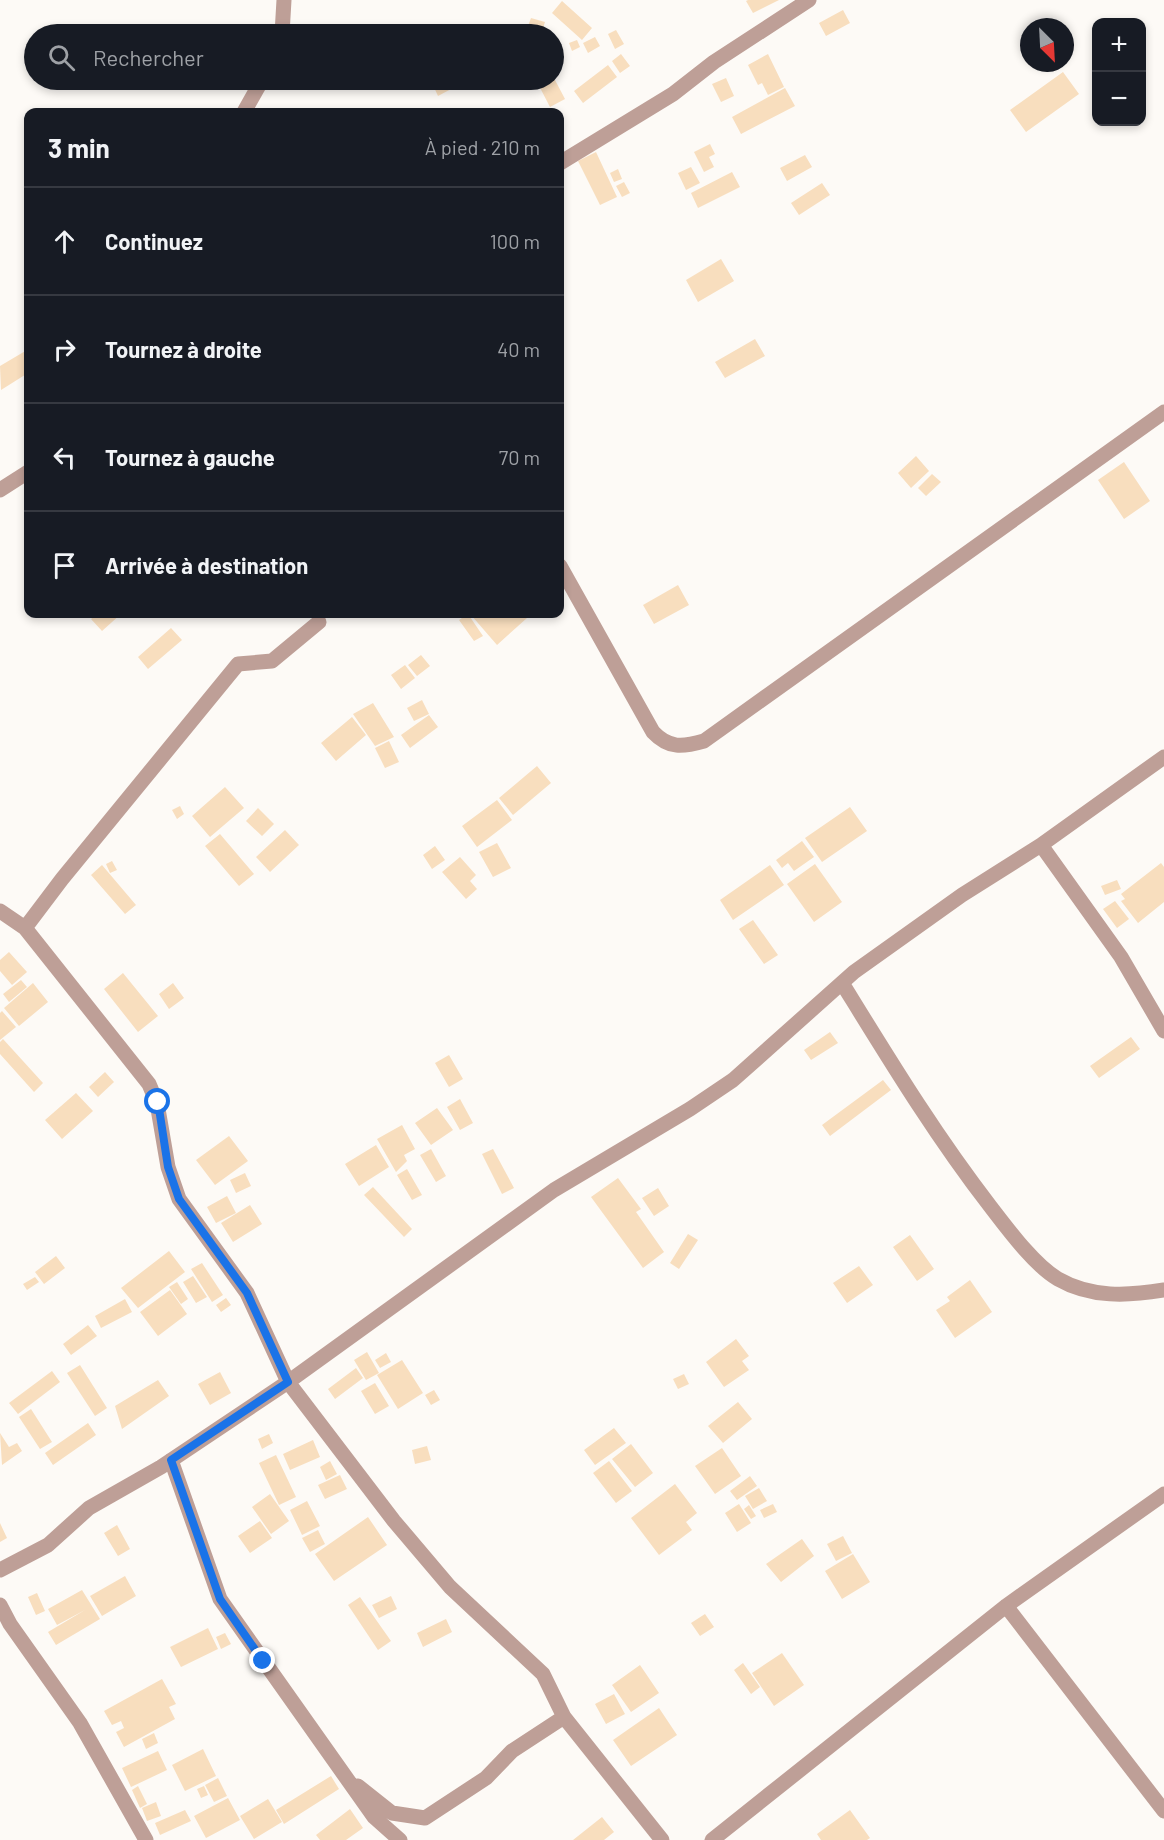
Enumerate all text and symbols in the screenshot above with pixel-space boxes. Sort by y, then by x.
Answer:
north arrow [1020,18,1074,72]
map controls [1092,18,1146,126]
button: + [1092,18,1146,72]
search box [24,24,564,90]
icon: search [45,41,78,74]
text: Rechercher [93,44,204,70]
button: − [1092,72,1146,126]
text: 3 min [48,132,110,163]
text: À pied · 210 m [425,135,540,159]
icon: ahead [48,225,81,258]
text: Continuez [105,228,203,254]
text: 100 m [490,229,540,253]
icon: right [48,333,81,366]
text: Tournez à droite [105,336,262,362]
text: 40 m [497,337,540,361]
icon: left [48,441,81,474]
text: Tournez à gauche [105,444,275,470]
text: 70 m [499,445,540,469]
icon: arrive [48,549,81,582]
text: Arrivée à destination [105,552,308,578]
route start [144,1088,170,1114]
route end [249,1647,275,1673]

